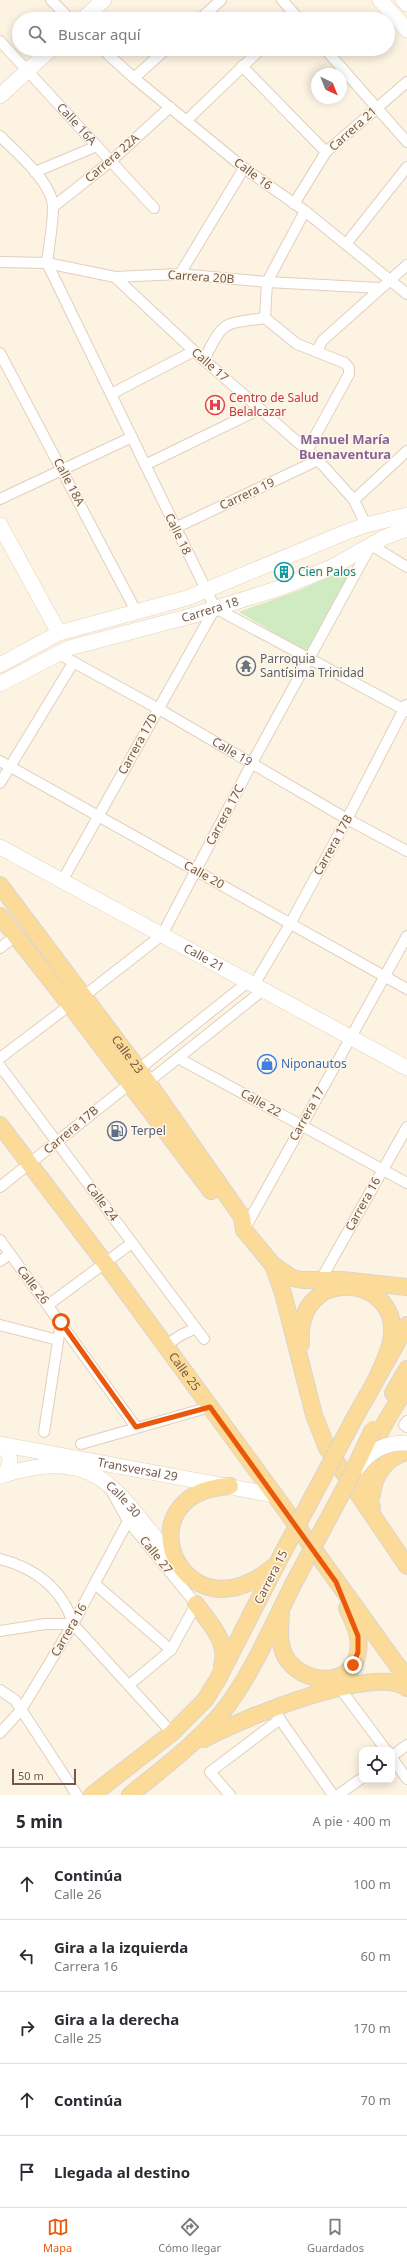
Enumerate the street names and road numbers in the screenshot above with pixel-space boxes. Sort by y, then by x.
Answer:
street label: Calle 16A [53,99,101,149]
street label: Carrera 21 [325,103,380,155]
street label: Carrera 22A [81,129,143,186]
street label: Calle 16 [231,154,276,194]
street label: Carrera 20B [167,266,235,287]
street label: Calle 17 [188,344,233,386]
street label: Calle 18A [50,455,89,509]
street label: Carrera 19 [216,473,277,514]
street label: Calle 18 [161,510,196,557]
street label: Carrera 18 [180,592,241,626]
street label: Carrera 17D [114,710,162,778]
street label: Calle 19 [209,733,256,770]
street label: Carrera 17C [201,781,248,848]
street label: Carrera 17B [309,811,356,878]
street label: Calle 20 [181,856,228,893]
street label: Calle 21 [181,939,228,975]
street label: Calle 23 [108,1031,148,1077]
street label: Calle 22 [238,1084,285,1121]
street label: Carrera 17 [285,1084,328,1144]
street label: Carrera 17B [40,1101,102,1158]
street label: Carrera 16 [341,1174,384,1234]
street label: Calle 24 [82,1179,123,1225]
street label: Calle 26 [13,1262,54,1308]
street label: Calle 25 [165,1349,205,1394]
street label: Transversal 29 [96,1453,179,1485]
street label: Calle 30 [102,1477,145,1521]
street label: Calle 27 [136,1532,177,1577]
street label: Carrera 15 [250,1546,292,1607]
street label: Carrera 16 [46,1600,91,1660]

